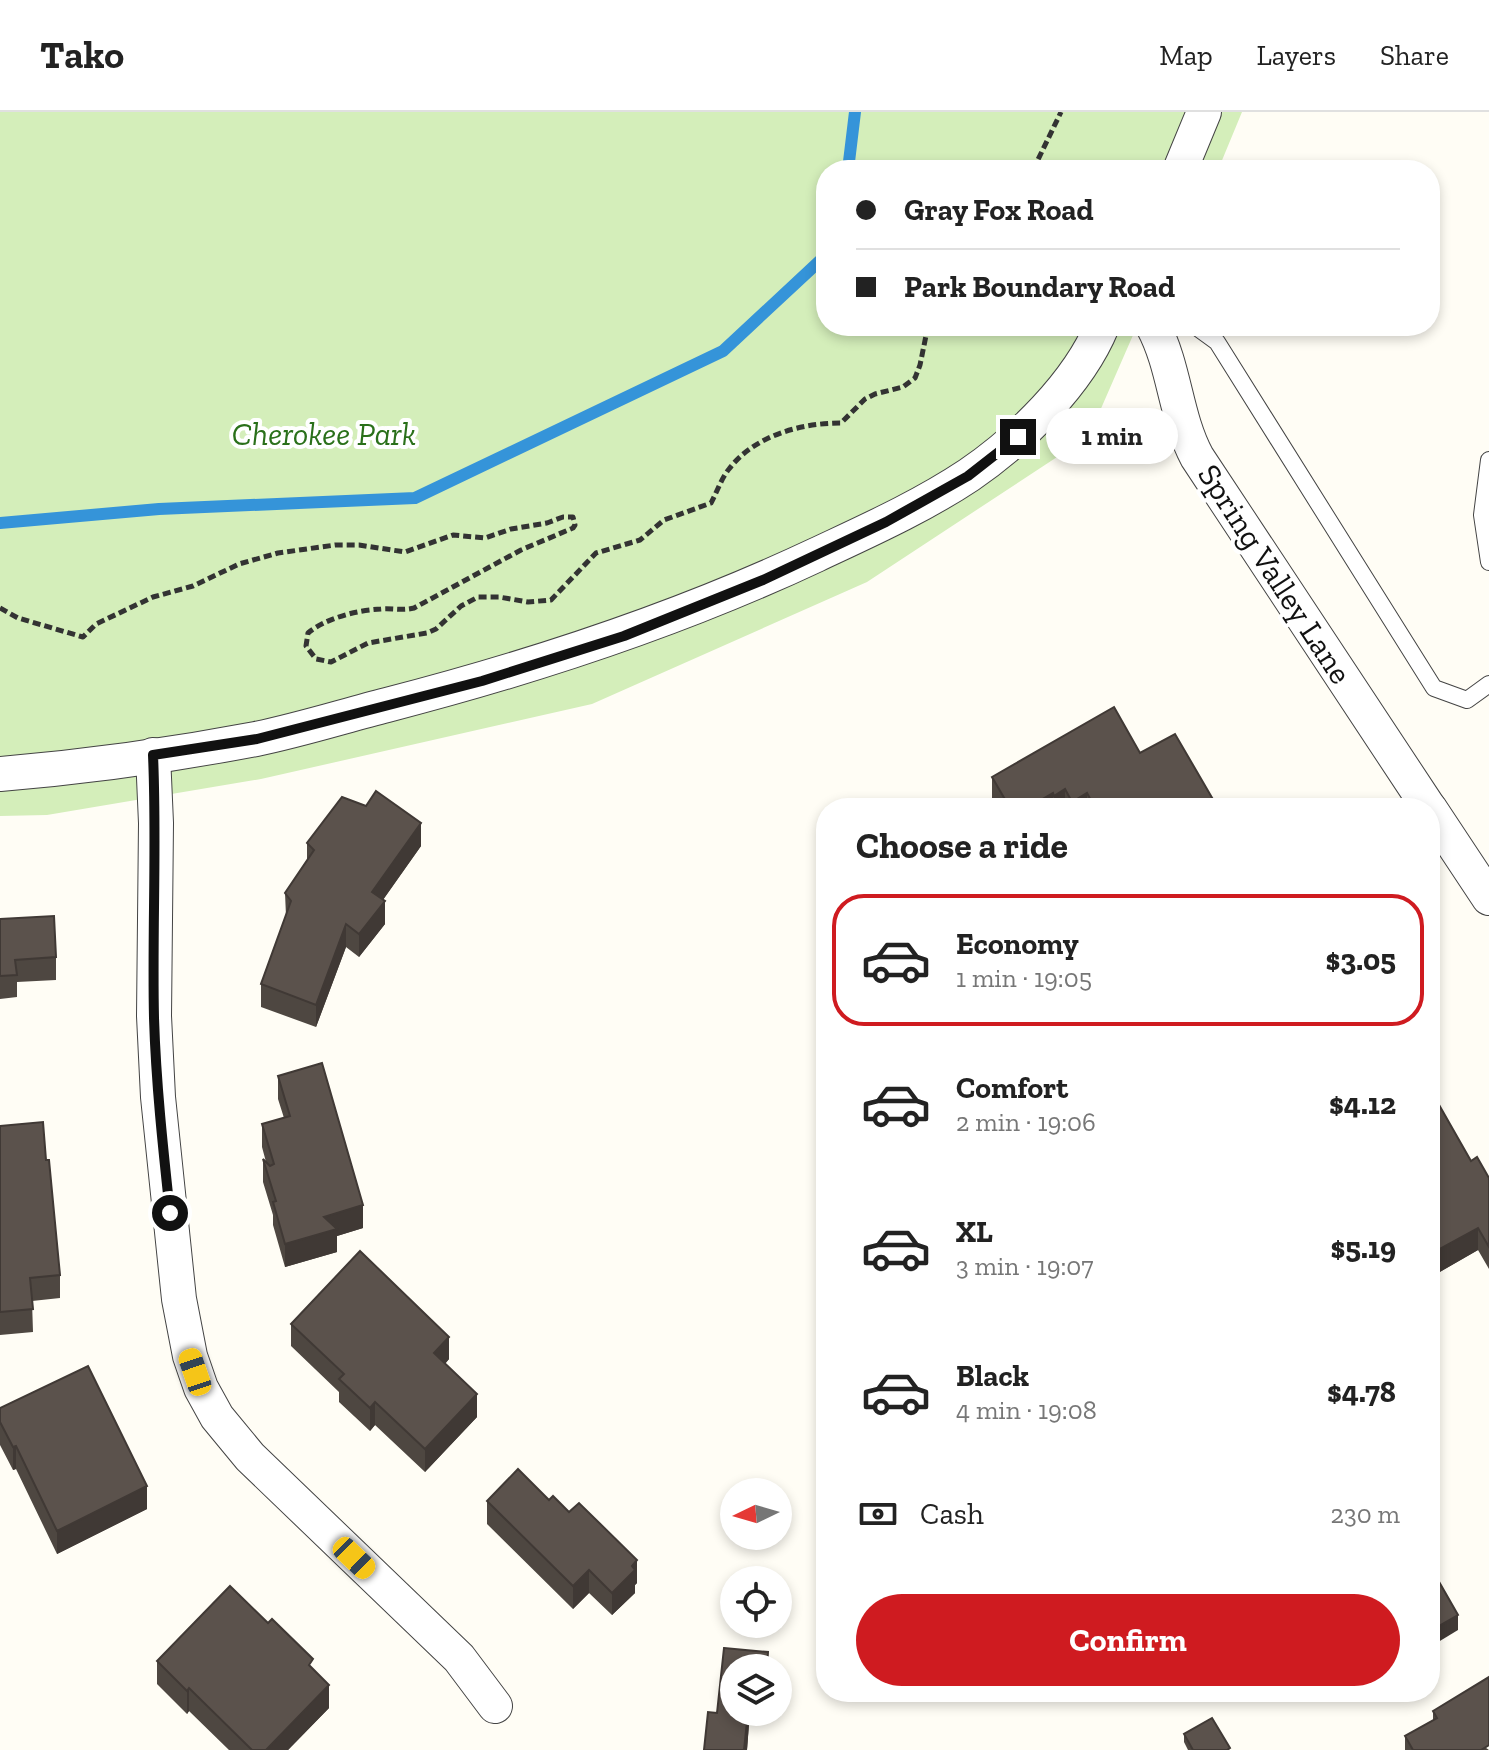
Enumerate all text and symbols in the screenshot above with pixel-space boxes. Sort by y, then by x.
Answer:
text: Tako [40,32,124,78]
text: Map [1159,39,1213,72]
text: Layers [1257,39,1336,72]
text: Share [1380,39,1449,72]
text: Gray Fox Road [904,192,1094,228]
text: Park Boundary Road [904,269,1175,305]
callout: 1 min [1046,409,1178,465]
park label: Cherokee Park [232,415,416,453]
route end [1000,419,1036,455]
text: 1 min [1081,420,1143,452]
street label: Spring Valley Lane [1190,457,1360,691]
text: Choose a ride [856,824,1068,867]
icon: car [860,924,932,996]
text: Economy [956,926,1079,962]
text: $3.05 [1326,942,1396,978]
text: 1 min · 19:05 [956,962,1092,994]
icon: car [860,1068,932,1140]
text: Comfort [956,1070,1068,1106]
text: $4.12 [1329,1086,1396,1122]
text: 2 min · 19:06 [956,1106,1096,1138]
route start [152,1195,188,1231]
icon: car [860,1212,932,1284]
text: XL [956,1214,993,1250]
text: $5.19 [1331,1230,1396,1266]
text: 3 min · 19:07 [956,1250,1094,1282]
car [176,1345,214,1399]
icon: car [860,1356,932,1428]
text: Black [956,1358,1029,1394]
text: $4.78 [1327,1374,1396,1410]
text: 4 min · 19:08 [956,1394,1097,1426]
north arrow [720,1478,792,1550]
map controls [720,1478,792,1726]
icon: cash [856,1492,900,1536]
text: Cash [920,1496,984,1532]
text: 230 m [1331,1498,1400,1530]
car [328,1533,380,1583]
button: locate [720,1566,792,1638]
button: Confirm [856,1594,1400,1686]
button: layers [720,1654,792,1726]

